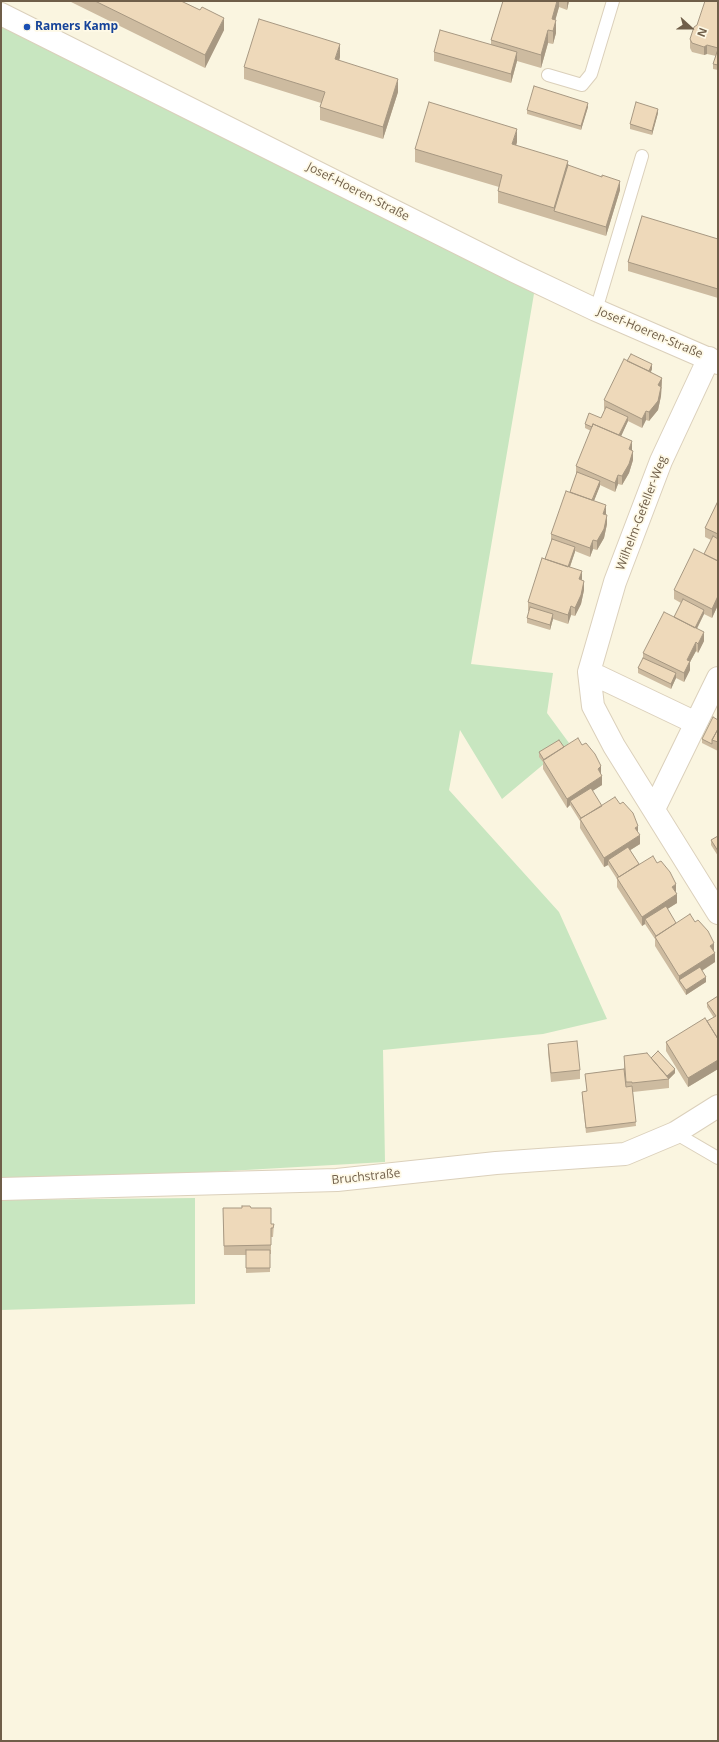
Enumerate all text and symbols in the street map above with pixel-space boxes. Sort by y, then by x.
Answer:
north arrow [671,8,711,48]
place label: Ramers Kamp [35,20,118,34]
marker: Ramers Kamp [22,22,32,32]
text: N [694,26,711,39]
street label: Josef-Hoeren-Straße [304,160,412,224]
street label: Josef-Hoeren-Straße [595,304,705,362]
street label: Wilhelm-Gefeller-Weg [614,454,670,572]
street label: Bruchstraße [331,1166,401,1188]

